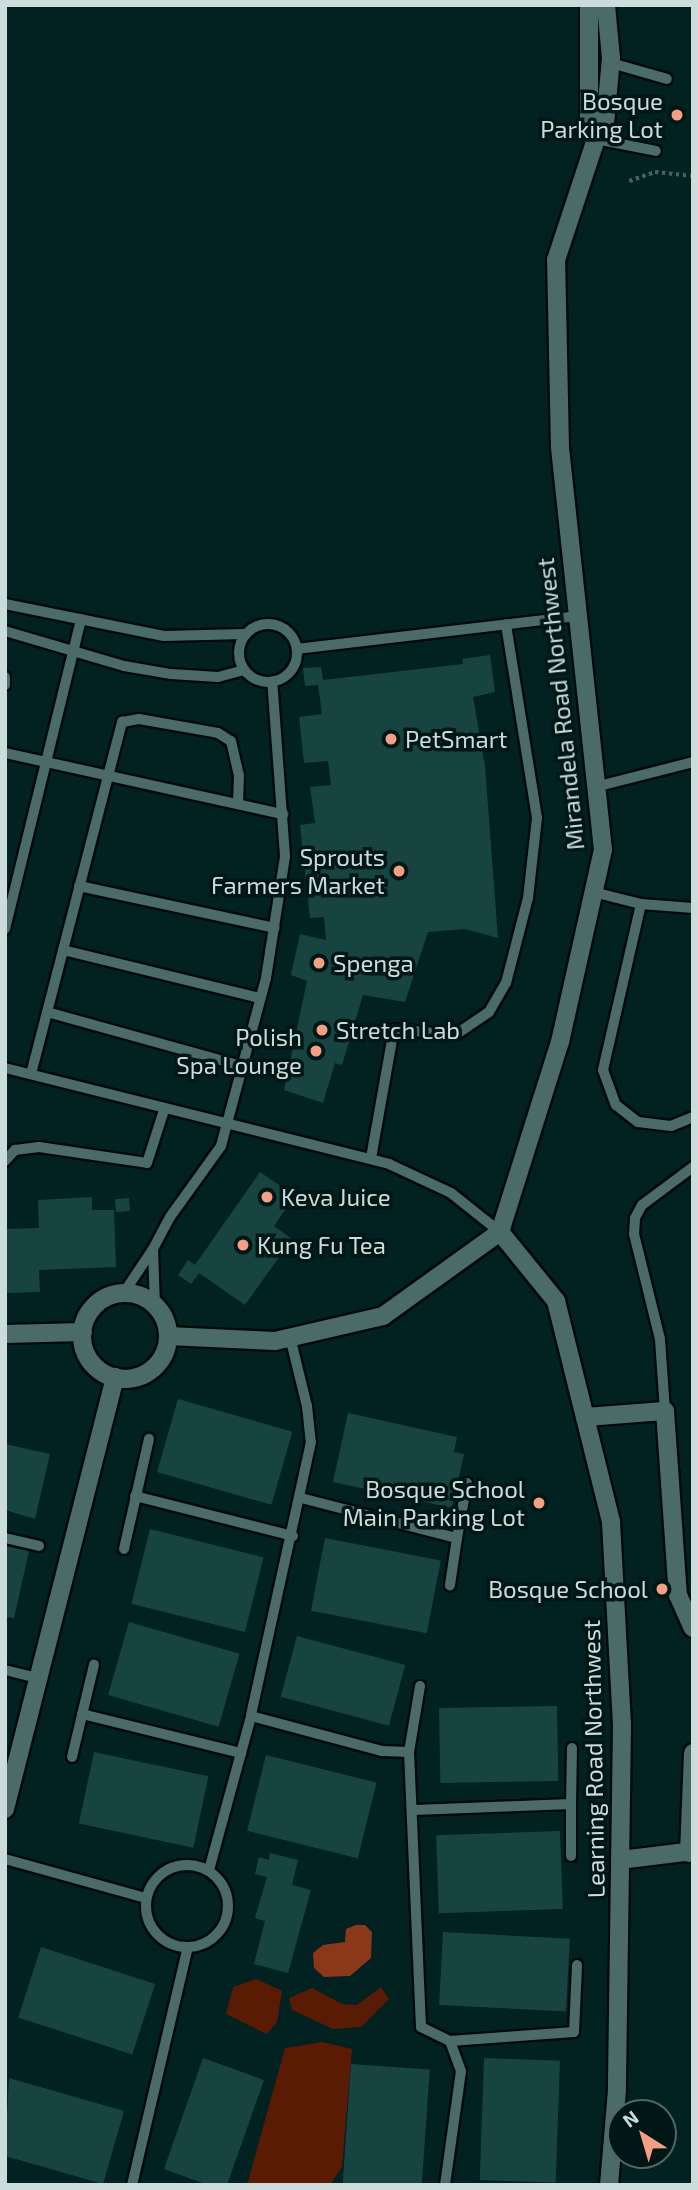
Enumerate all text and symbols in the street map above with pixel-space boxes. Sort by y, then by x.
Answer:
place label: Bosque Parking Lot [540,87,663,143]
marker: Bosque Parking Lot [669,107,685,123]
street label: Mirandela Road Northwest [530,556,590,852]
place label: PetSmart [405,725,507,753]
marker: PetSmart [383,731,399,747]
place label: Sprouts Farmers Market [211,843,385,899]
marker: Sprouts Farmers Market [391,863,407,879]
place label: Spenga [333,949,414,977]
marker: Spenga [311,955,327,971]
place label: Stretch Lab [336,1016,460,1044]
marker: Stretch Lab [314,1022,330,1038]
place label: Polish Spa Lounge [176,1023,302,1079]
marker: Polish Spa Lounge [308,1043,324,1059]
place label: Keva Juice [281,1183,391,1211]
marker: Keva Juice [259,1189,275,1205]
place label: Kung Fu Tea [257,1231,386,1259]
marker: Kung Fu Tea [235,1237,251,1253]
place label: Bosque School Main Parking Lot [343,1475,525,1531]
marker: Bosque School Main Parking Lot [531,1495,547,1511]
place label: Bosque School [488,1575,648,1603]
marker: Bosque School [654,1581,670,1597]
street label: Learning Road Northwest [576,1620,610,1898]
north arrow [607,2099,677,2169]
text: N [618,2105,643,2132]

